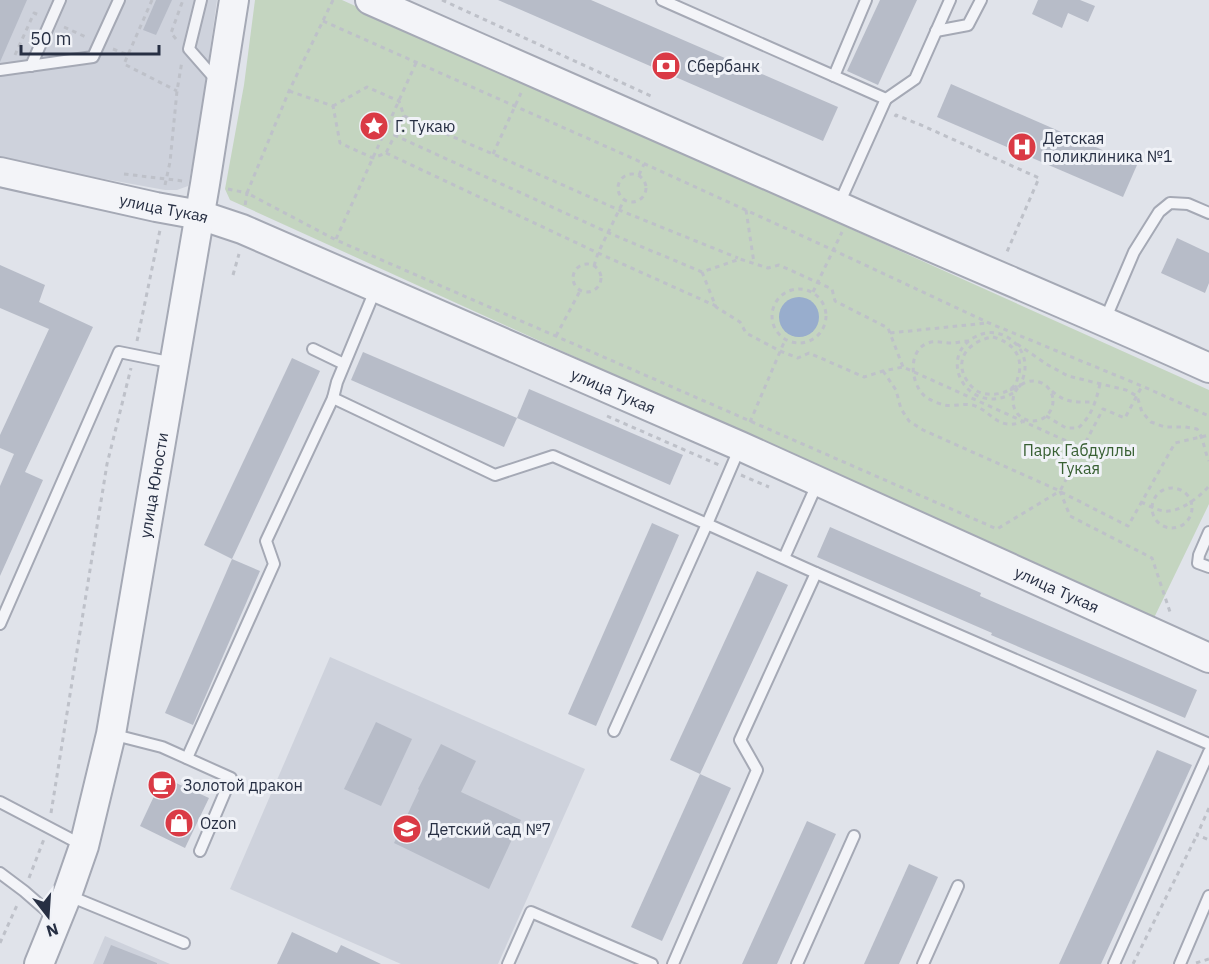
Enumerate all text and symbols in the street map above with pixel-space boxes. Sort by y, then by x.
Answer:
scale bar [21,18,159,56]
text: 50 m [30,27,72,50]
bank icon: Сбербанк [650,50,682,82]
place label: Сбербанк [687,56,760,76]
place icon: Г. Тукаю [358,110,390,142]
place label: Г. Тукаю [395,116,455,136]
place label: Детская поликлиника №1 [1043,128,1173,166]
hospital icon: Детская поликлиника №1 [1006,131,1038,163]
street label: улица Тукая [118,189,211,227]
street label: улица Тукая [568,364,659,418]
street label: улица Юности [135,431,172,540]
park label: Парк Габдуллы Тукая [1023,440,1135,478]
street label: улица Тукая [1012,562,1102,617]
cafe icon: Золотой дракон [146,769,178,801]
place label: Золотой дракон [183,775,303,795]
shop icon: Ozon [163,807,195,839]
place label: Ozon [200,813,237,833]
school or university icon: Детский сад №7 [391,813,423,845]
place label: Детский сад №7 [428,819,551,839]
north arrow [18,886,78,946]
text: N [44,919,61,942]

